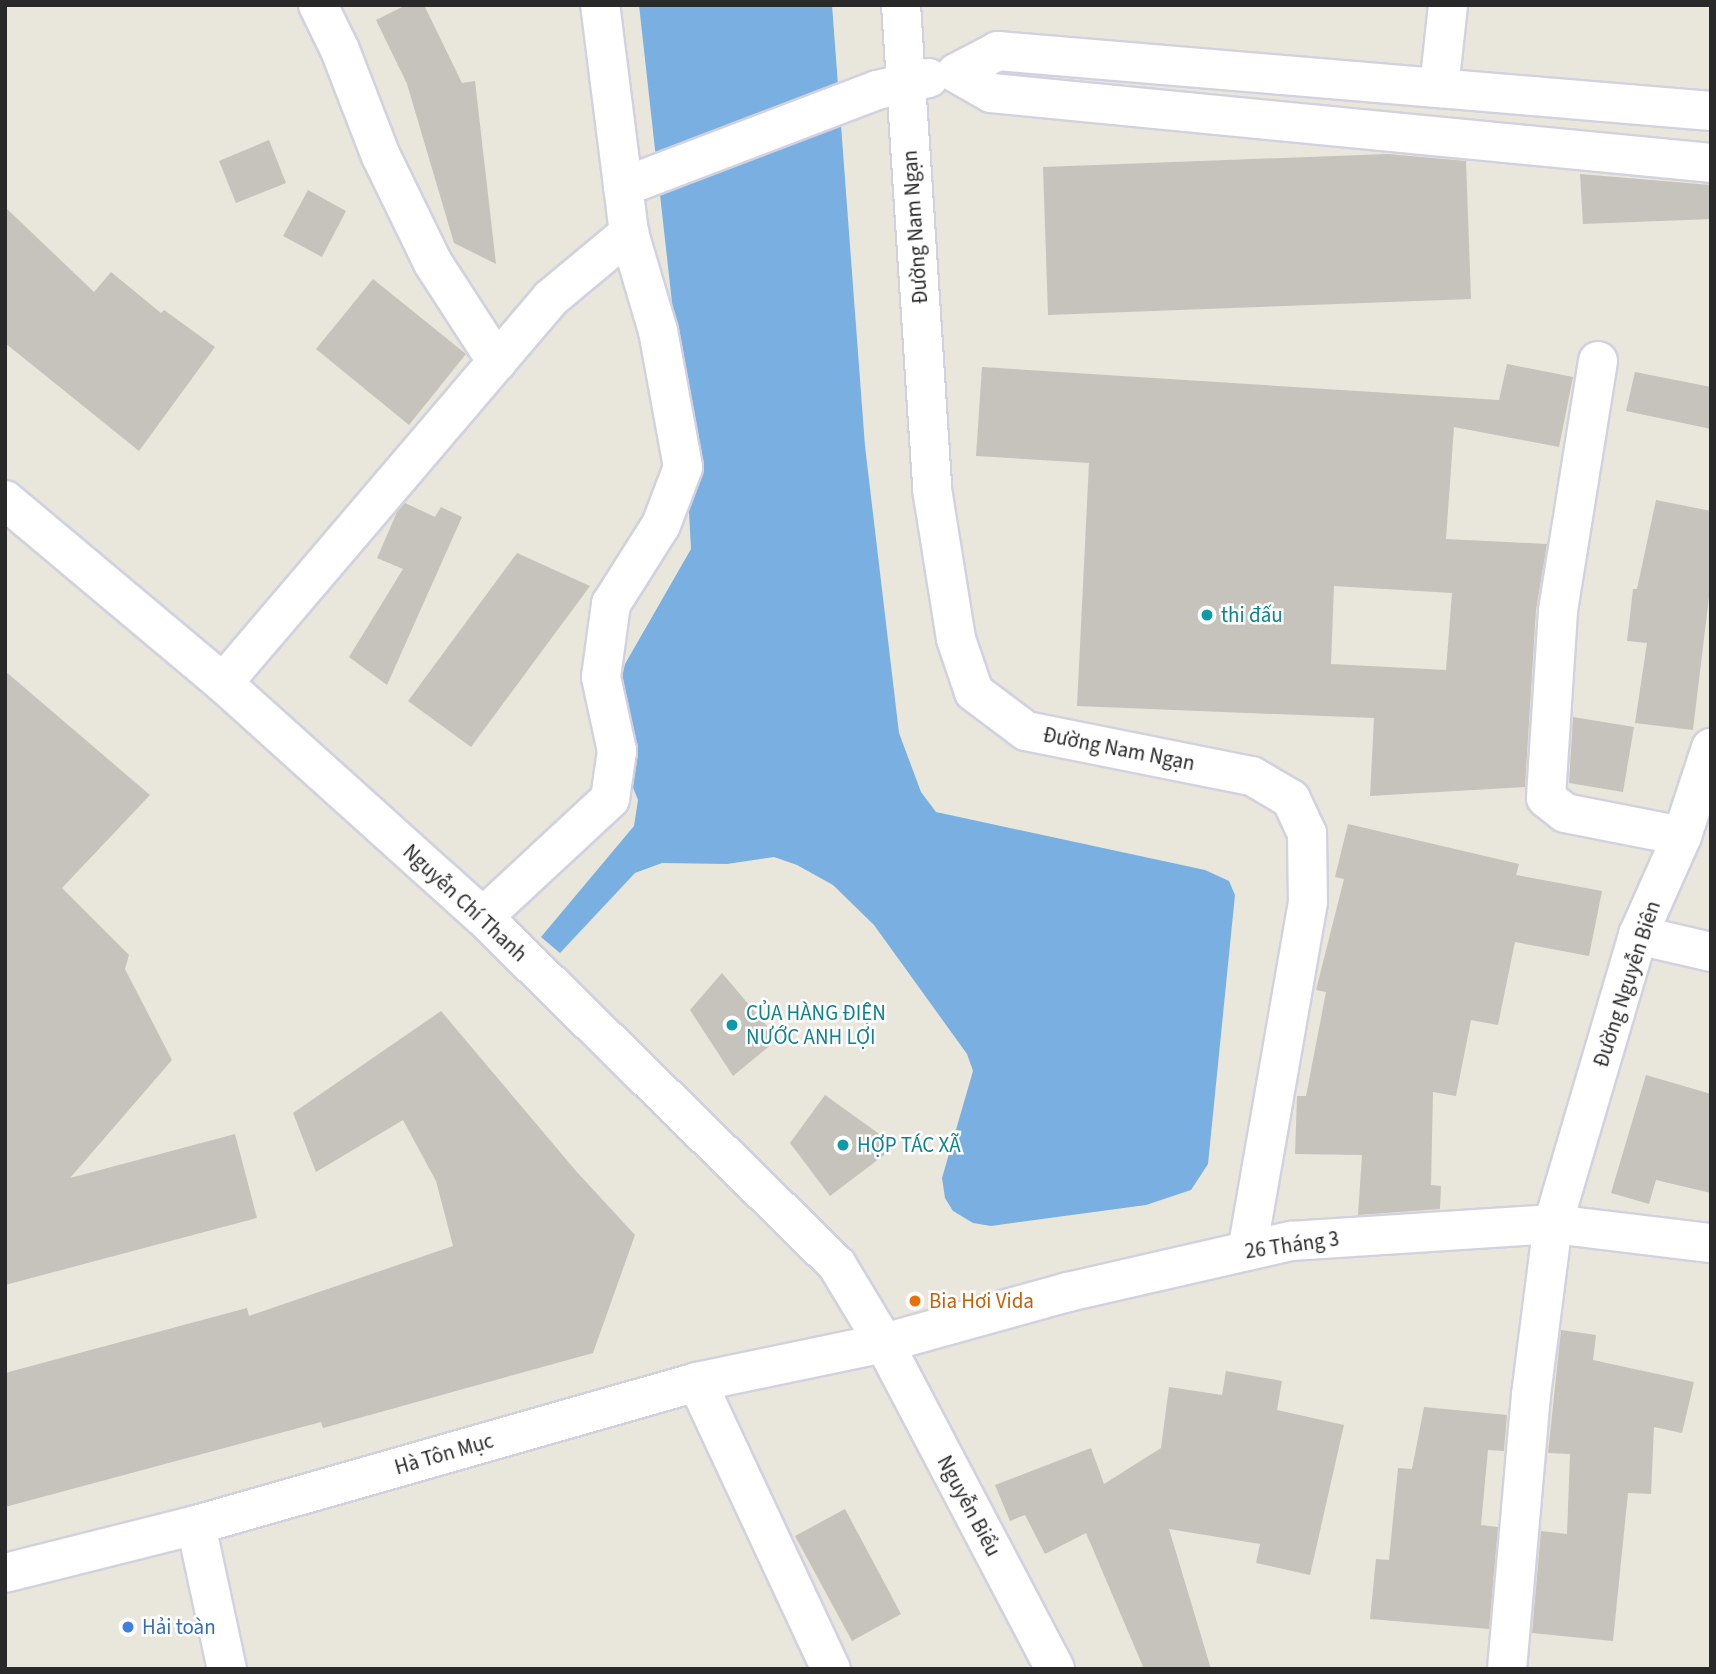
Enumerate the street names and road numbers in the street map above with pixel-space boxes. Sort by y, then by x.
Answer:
street label: Đường Nam Ngạn [897,149,933,305]
street label: Đường Nam Ngạn [1041,722,1197,776]
street label: Nguyễn Chí Thanh [398,839,532,967]
street label: Đường Nguyễn Biên [1588,898,1666,1070]
street label: 26 Tháng 3 [1243,1226,1341,1264]
street label: Hà Tôn Mục [392,1428,496,1480]
street label: Nguyễn Biểu [932,1451,1006,1561]

